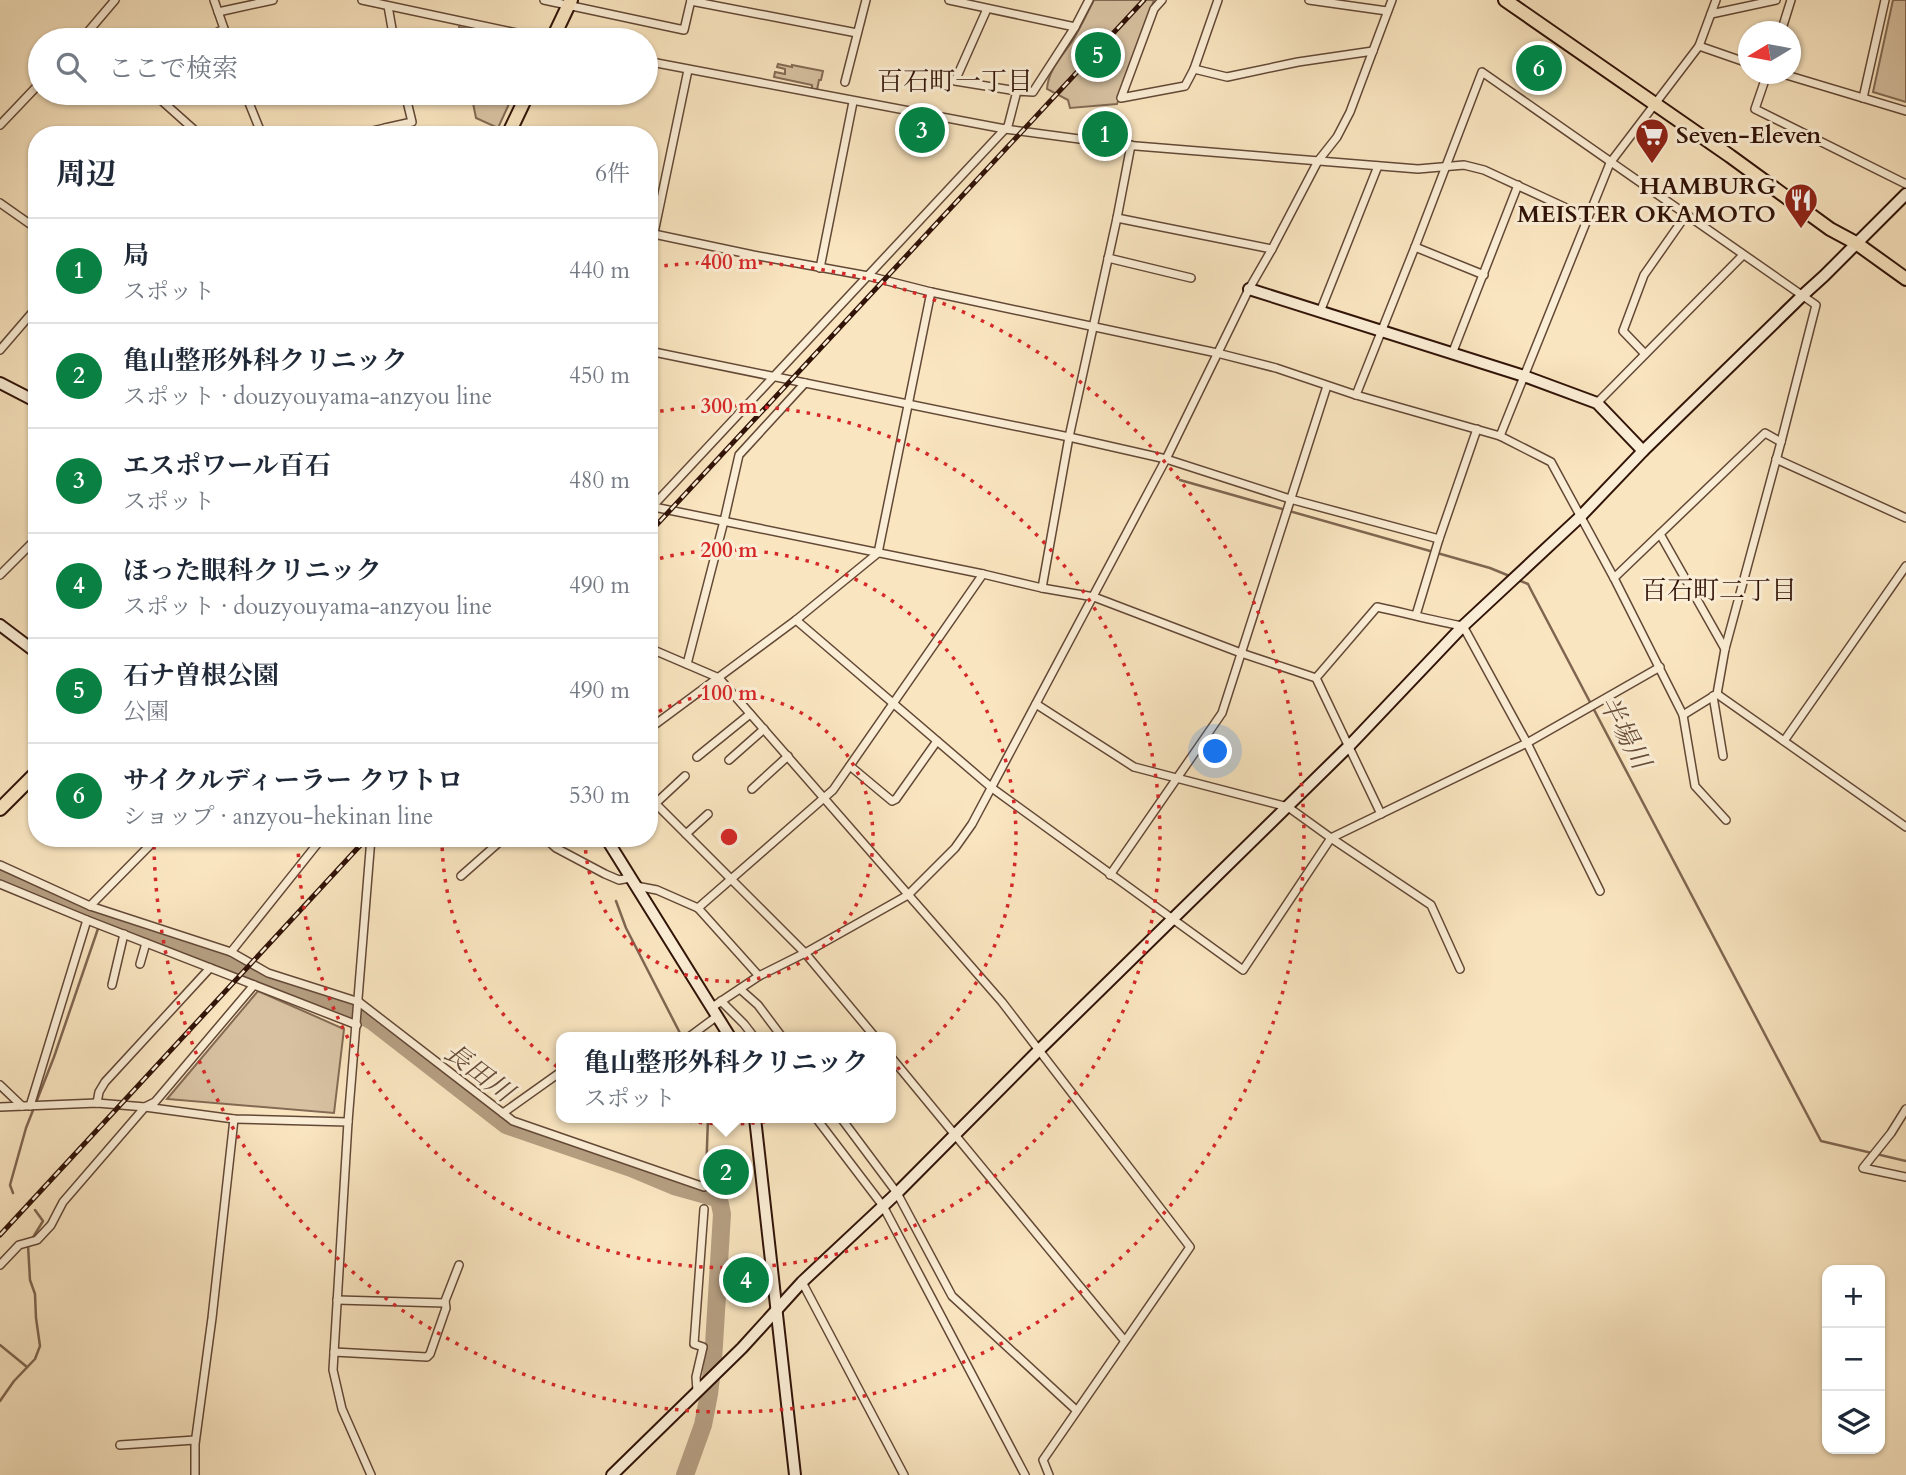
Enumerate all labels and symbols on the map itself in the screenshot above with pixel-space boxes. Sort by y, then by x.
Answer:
north arrow [1738,21,1801,84]
pin: 5 [1075,29,1121,81]
pin: 6 [1516,42,1562,94]
district label: 百石町一丁目 [877,64,1033,99]
pin: 3 [899,104,945,156]
pin: 1 [1082,108,1128,160]
supermarket icon: Seven-Eleven [1633,116,1671,165]
place label: Seven-Eleven [1676,119,1822,152]
place label: HAMBURG MEISTER OKAMOTO [1517,170,1776,231]
restaurant icon: HAMBURG MEISTER OKAMOTO [1782,181,1820,230]
text: 400 m [700,248,758,277]
text: 300 m [700,392,758,421]
text: 200 m [700,536,758,565]
district label: 百石町二丁目 [1641,573,1797,608]
text: 100 m [700,679,758,708]
water label: 半場川 [1591,690,1660,778]
your location [1198,734,1232,768]
centre of rings [717,825,741,849]
water label: 長田川 [437,1035,523,1112]
pin: 2 [703,1146,749,1198]
pin: 4 [723,1254,769,1306]

